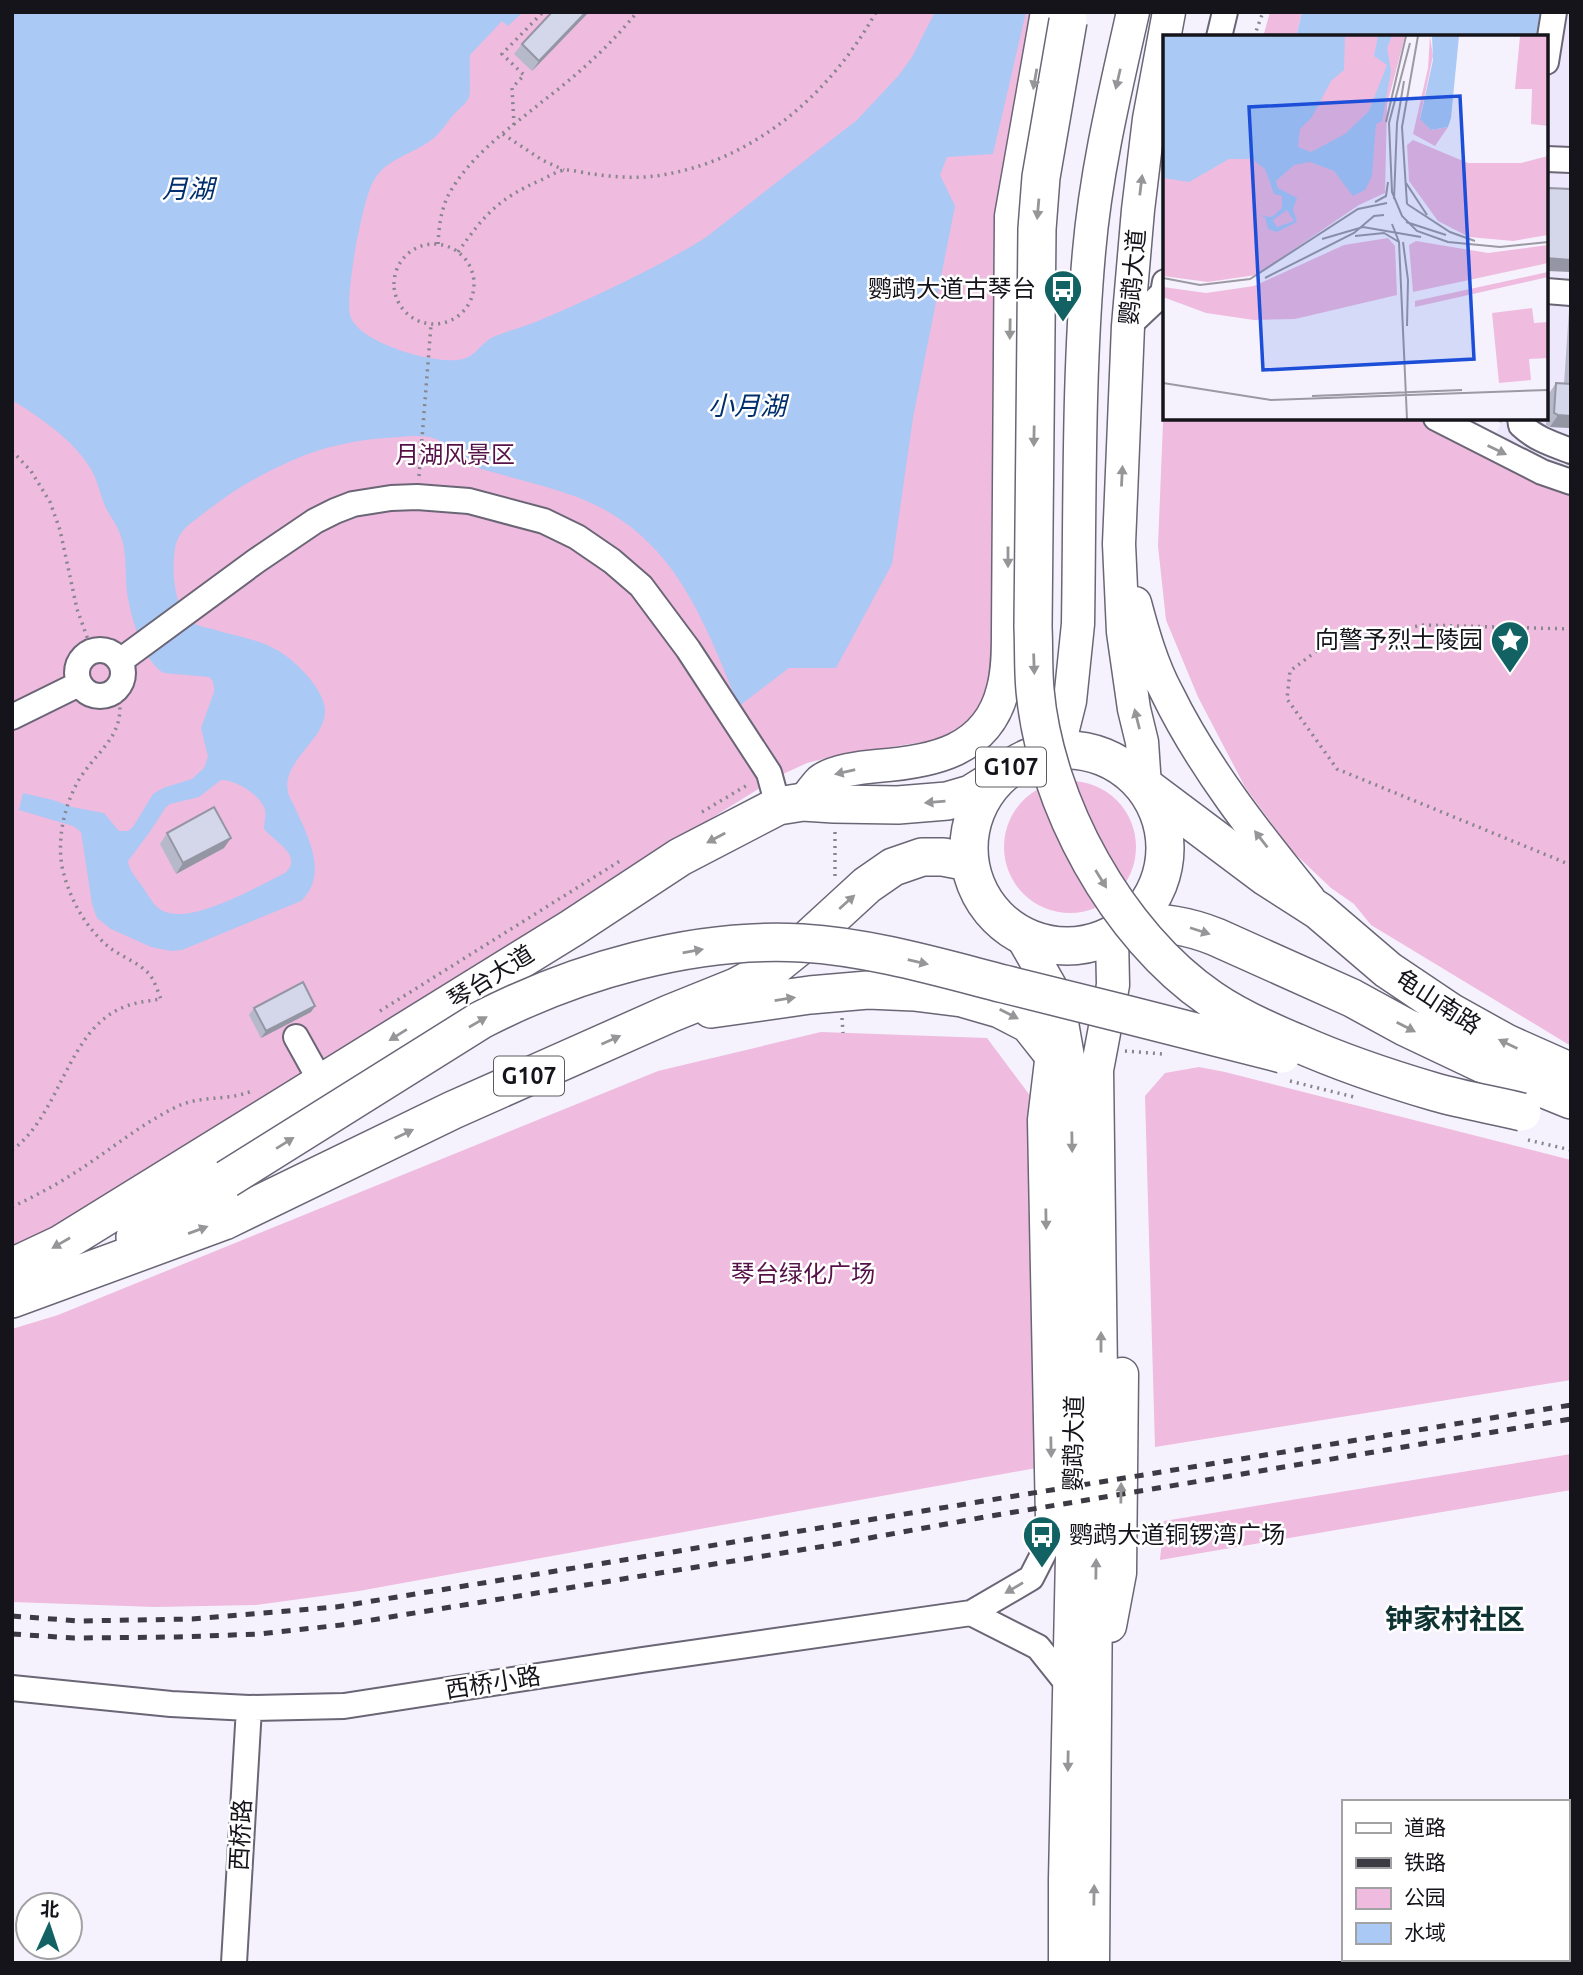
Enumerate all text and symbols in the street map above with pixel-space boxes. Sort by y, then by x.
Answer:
inset map [1163,35,1548,420]
one-way arrow [1029,68,1040,90]
one-way arrow [1113,68,1124,90]
water label: 月湖 [162,174,218,203]
one-way arrow [1136,174,1147,196]
one-way arrow [1033,198,1044,220]
street label: 鹦鹉大道 [1115,228,1150,326]
bus stop icon: 鹦鹉大道古琴台 [1042,268,1084,323]
place label: 鹦鹉大道古琴台 [868,275,1036,302]
one-way arrow [1004,319,1016,341]
water label: 小月湖 [708,391,790,420]
one-way arrow [1028,426,1040,448]
park label: 月湖风景区 [395,441,515,468]
one-way arrow [1487,444,1507,455]
one-way arrow [1116,465,1127,487]
one-way arrow [1002,546,1014,568]
place icon: 向警予烈士陵园 [1489,619,1531,674]
place label: 向警予烈士陵园 [1315,626,1483,653]
one-way arrow [1029,653,1040,675]
one-way arrow [1131,708,1142,730]
road number: G107 [976,748,1046,786]
one-way arrow [834,766,856,777]
one-way arrow [924,797,946,808]
one-way arrow [1254,830,1268,848]
one-way arrow [706,832,726,844]
one-way arrow [1095,869,1108,888]
one-way arrow [838,894,856,910]
one-way arrow [1189,926,1210,937]
street label: 琴台大道 [443,940,539,1013]
one-way arrow [682,945,704,956]
one-way arrow [907,957,929,968]
street label: 龟山南路 [1391,964,1486,1039]
one-way arrow [774,993,796,1004]
one-way arrow [999,1008,1019,1019]
one-way arrow [468,1017,488,1029]
one-way arrow [1396,1022,1416,1033]
one-way arrow [388,1029,407,1041]
one-way arrow [601,1034,621,1046]
one-way arrow [1498,1038,1518,1050]
road number: G107 [494,1056,564,1096]
one-way arrow [394,1128,414,1139]
one-way arrow [1066,1131,1078,1153]
one-way arrow [275,1136,295,1149]
one-way arrow [1040,1208,1052,1230]
one-way arrow [188,1224,209,1235]
one-way arrow [51,1237,70,1249]
park label: 琴台绿化广场 [731,1260,875,1287]
one-way arrow [1095,1330,1106,1352]
street label: 鹦鹉大道 [1059,1395,1088,1491]
one-way arrow [1045,1436,1057,1458]
one-way arrow [1115,1481,1127,1503]
bus stop icon: 鹦鹉大道铜锣湾广场 [1021,1514,1063,1569]
place label: 鹦鹉大道铜锣湾广场 [1069,1521,1285,1548]
one-way arrow [1090,1558,1102,1580]
one-way arrow [1004,1582,1023,1594]
district label: 钟家村社区 [1385,1603,1525,1634]
street label: 西桥小路 [443,1662,542,1703]
one-way arrow [1062,1751,1073,1773]
street label: 西桥路 [225,1798,256,1872]
legend [1342,1800,1569,1961]
text: 道路 [1404,1815,1446,1839]
text: 铁路 [1404,1850,1446,1874]
one-way arrow [1089,1883,1100,1905]
text: 公园 [1404,1885,1446,1909]
north arrow [14,1891,84,1961]
text: 北 [40,1898,60,1921]
text: 水域 [1404,1920,1446,1944]

